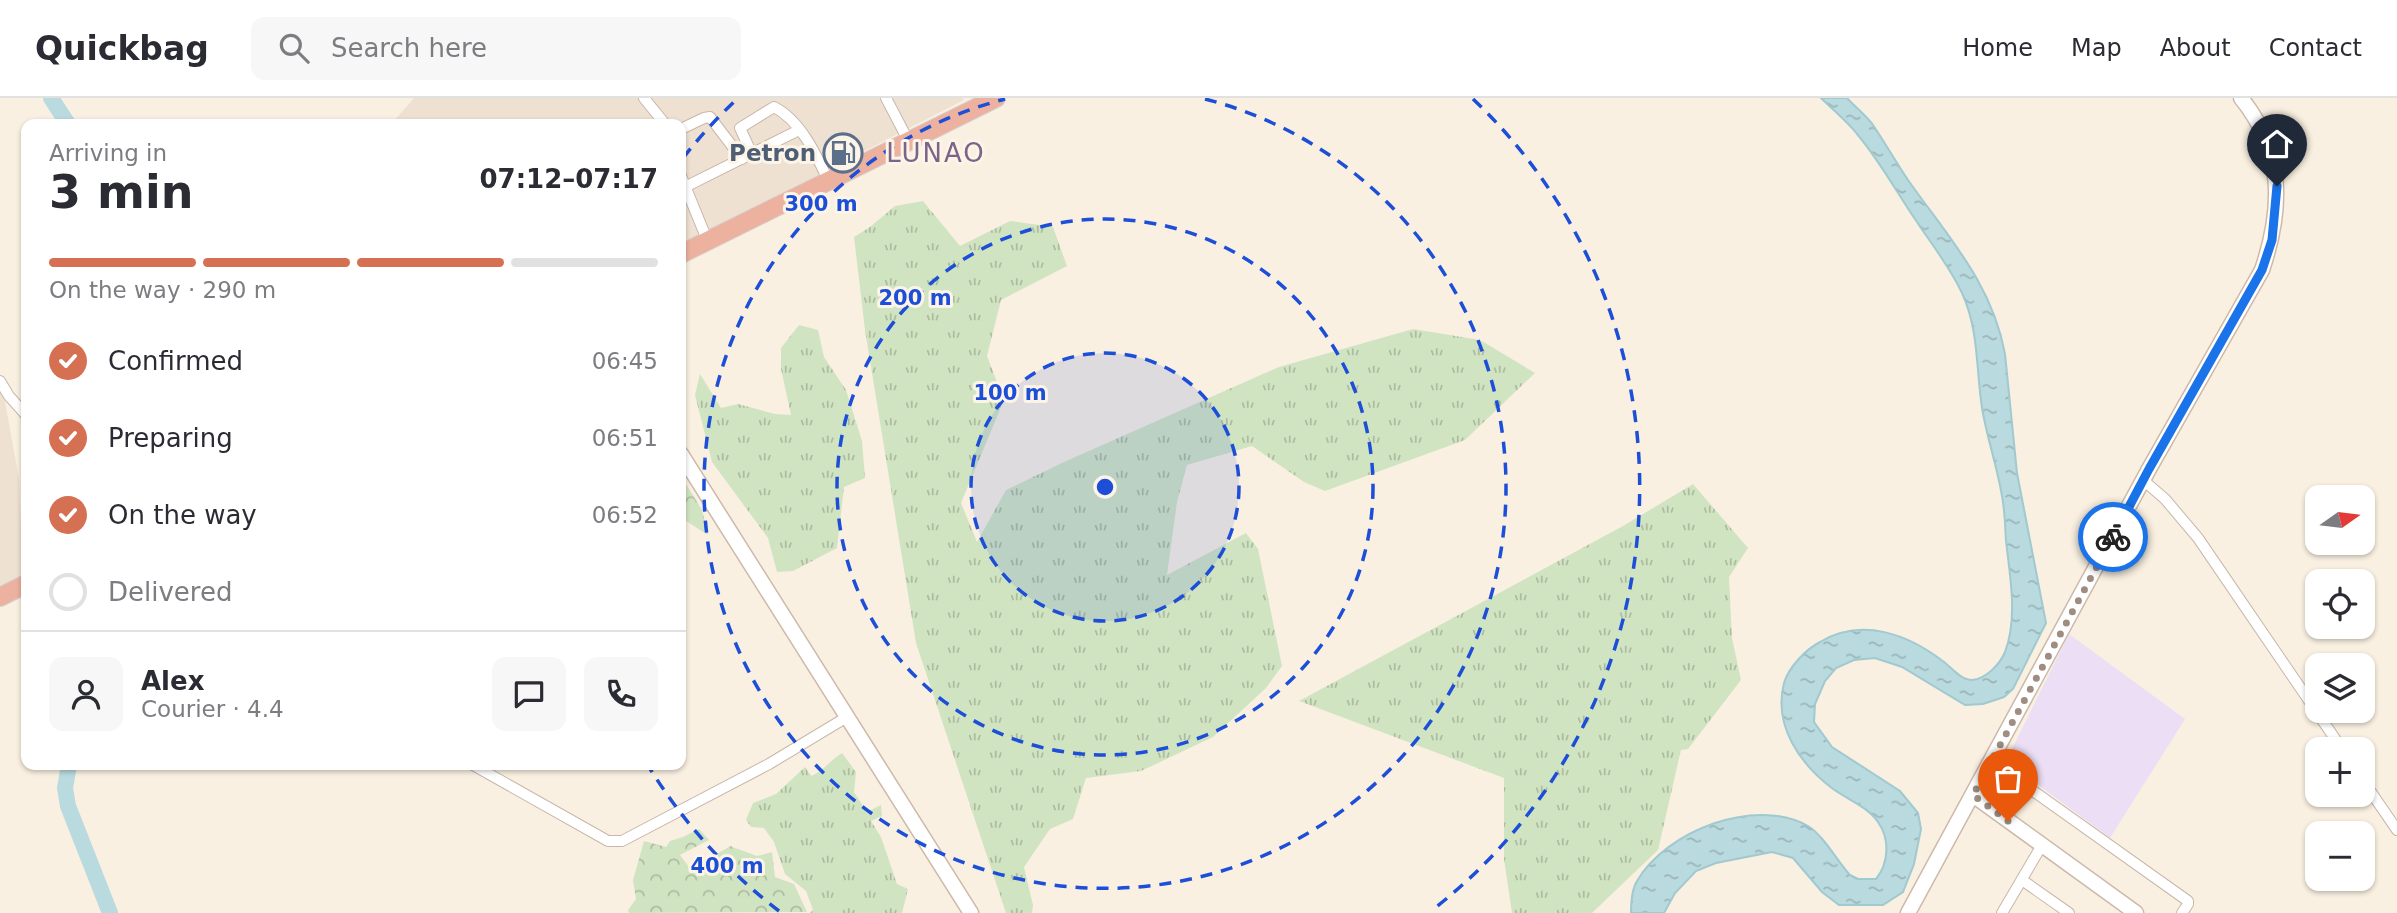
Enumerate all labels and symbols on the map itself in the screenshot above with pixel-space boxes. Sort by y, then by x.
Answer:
pin [2247,114,2307,186]
fuel station icon: Petron [822,132,864,174]
district label: LUNAO [886,138,986,168]
place label: Petron [729,140,816,166]
text: 300 m [784,192,858,216]
text: 200 m [878,286,952,310]
text: 100 m [973,381,1047,405]
centre of rings [1093,475,1117,499]
north arrow [2305,485,2375,555]
courier [2078,502,2148,572]
pin [1978,749,2038,821]
text: 400 m [690,854,764,878]

